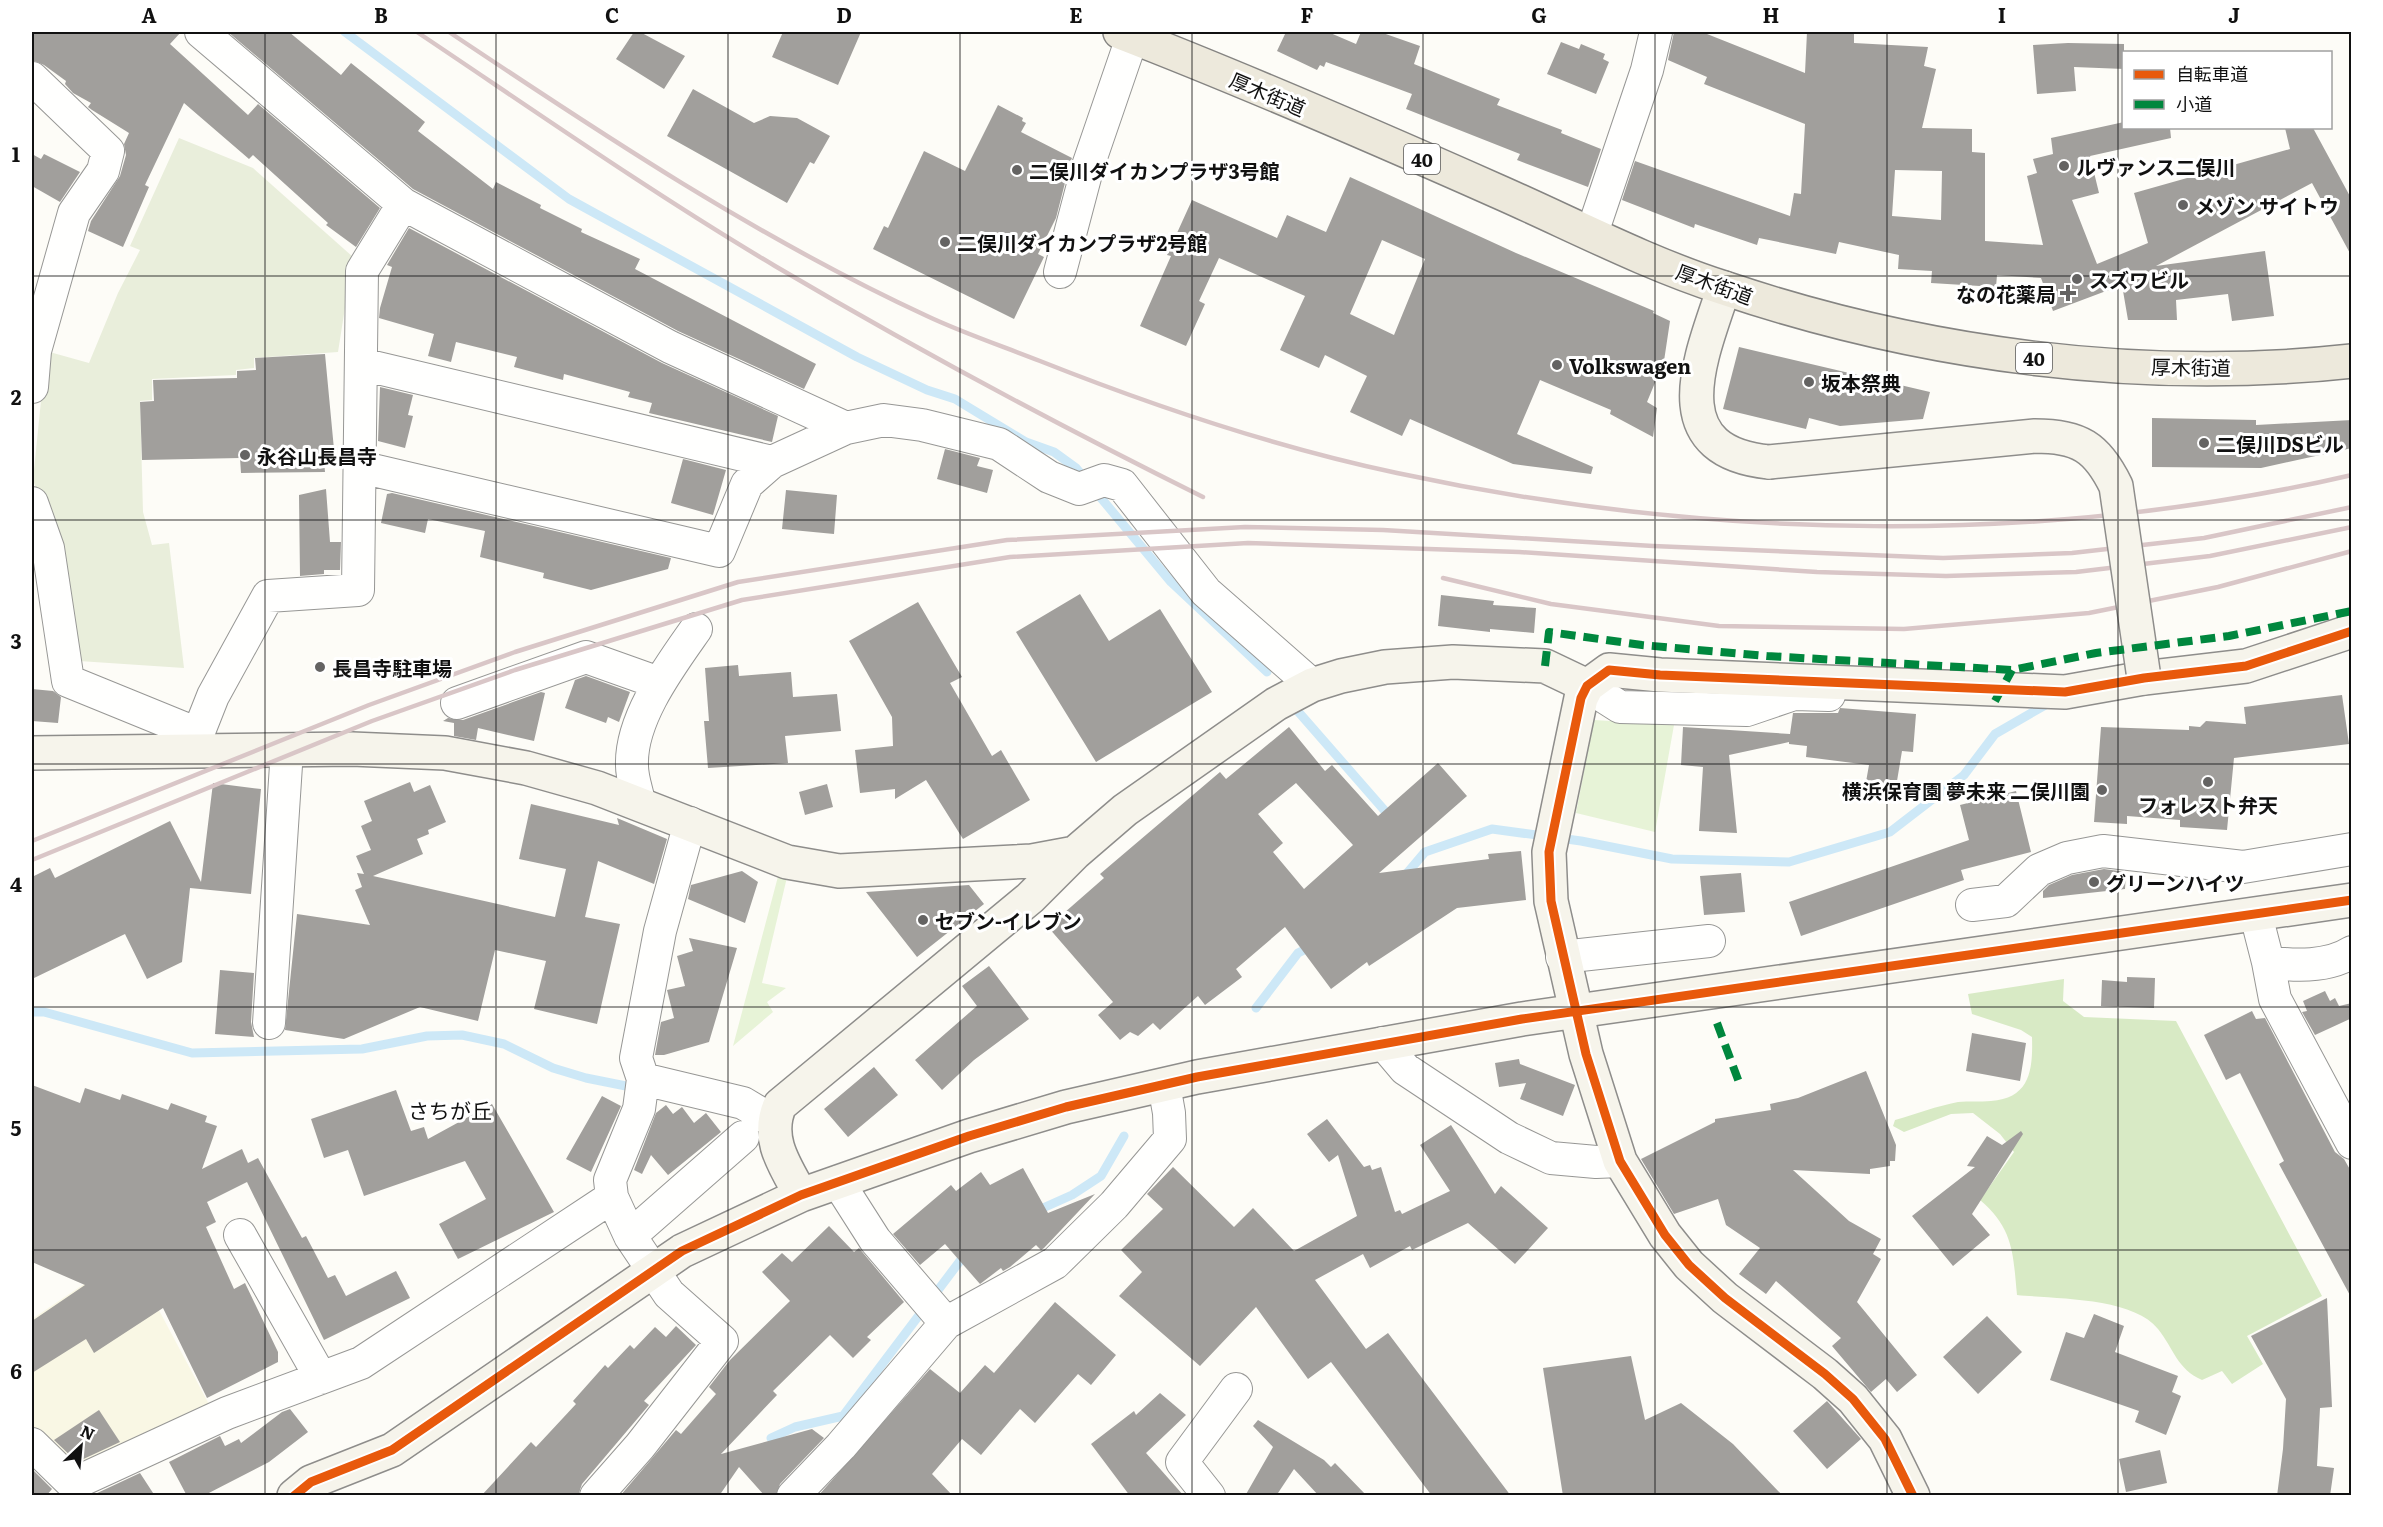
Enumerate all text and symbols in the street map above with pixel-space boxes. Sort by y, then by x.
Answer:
text: A [141,0,157,29]
text: B [374,0,388,29]
text: C [605,0,619,29]
text: D [836,0,852,29]
text: E [1069,0,1083,29]
text: F [1301,0,1314,29]
text: G [1531,0,1547,29]
text: H [1763,0,1779,29]
text: I [1998,0,2006,29]
text: J [2228,0,2240,29]
legend [2122,51,2332,129]
text: 自転車道 [2176,60,2248,87]
street label: 厚木街道 [1225,64,1311,122]
text: 小道 [2176,90,2212,117]
text: 1 [12,138,20,168]
road number: 40 [1404,144,1440,174]
place label: ルヴァンス二俣川 [2076,151,2236,181]
place label: 二俣川ダイカンプラザ3号館 [1029,155,1280,185]
marker: ルヴァンス二俣川 [2057,159,2071,173]
marker: 二俣川ダイカンプラザ3号館 [1010,163,1024,177]
place label: メゾン サイトウ [2195,190,2339,220]
marker: メゾン サイトウ [2176,198,2190,212]
place label: 二俣川ダイカンプラザ2号館 [957,227,1207,257]
marker: 二俣川ダイカンプラザ2号館 [938,235,952,249]
street label: 厚木街道 [1672,255,1758,311]
place label: スズワビル [2089,264,2189,294]
marker: スズワビル [2070,272,2084,286]
place label: なの花薬局 [1956,278,2056,308]
marker: なの花薬局 [2061,286,2075,300]
road number: 40 [2016,343,2052,373]
place label: Volkswagen [1569,350,1691,380]
street label: 厚木街道 [2151,350,2231,382]
marker: Volkswagen [1550,358,1564,372]
place label: 坂本祭典 [1821,367,1901,397]
marker: 坂本祭典 [1802,375,1816,389]
text: 2 [11,381,22,411]
place label: 二俣川DSビル [2216,428,2344,458]
marker: 二俣川DSビル [2197,436,2211,450]
place label: 永谷山長昌寺 [257,440,377,470]
marker: 永谷山長昌寺 [238,448,252,462]
text: 3 [10,625,22,655]
place label: 長昌寺駐車場 [332,652,452,682]
marker: 長昌寺駐車場 [313,660,327,674]
place label: 横浜保育園 夢未来 二俣川園 [1842,775,2090,805]
marker: フォレスト弁天 [2201,775,2215,789]
marker: 横浜保育園 夢未来 二俣川園 [2095,783,2109,797]
place label: フォレスト弁天 [2138,789,2278,819]
place label: グリーンハイツ [2106,867,2245,897]
text: 4 [10,868,22,898]
marker: グリーンハイツ [2087,875,2101,889]
place label: セブン-イレブン [935,905,1082,935]
marker: セブン-イレブン [916,913,930,927]
district label: さちが丘 [408,1094,492,1125]
text: 5 [11,1112,22,1142]
text: 6 [10,1355,22,1385]
north arrow [51,1416,111,1476]
text: N [77,1418,99,1445]

